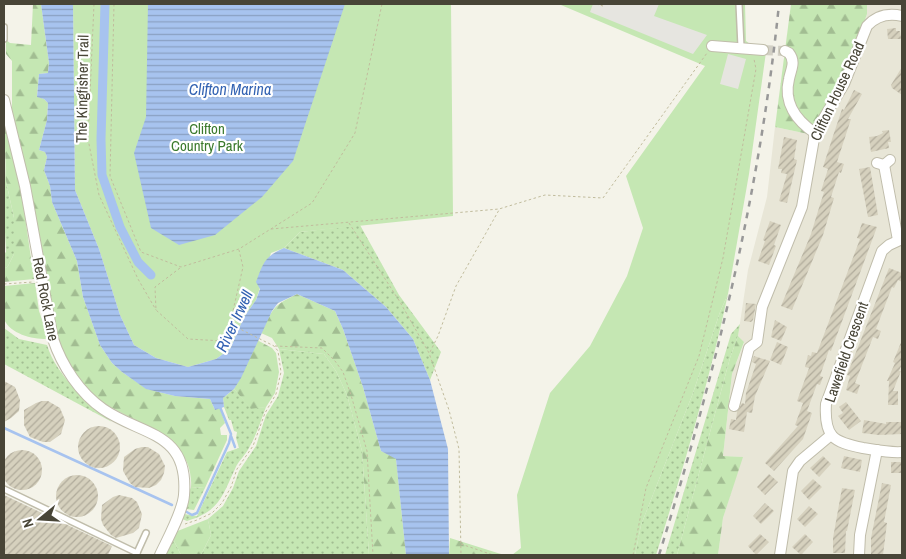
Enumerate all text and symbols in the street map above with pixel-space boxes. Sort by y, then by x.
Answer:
street label: The Kingfisher Trail [71,35,93,143]
street label: Clifton House Road [805,38,869,144]
water label: Clifton Marina [189,78,271,100]
park label: Clifton Country Park [171,118,244,156]
street label: Red Rock Lane [28,255,64,343]
water label: River Irwell [210,286,258,355]
street label: Lawefield Crescent [819,298,873,405]
north arrow [15,494,65,544]
text: N [18,516,37,530]

